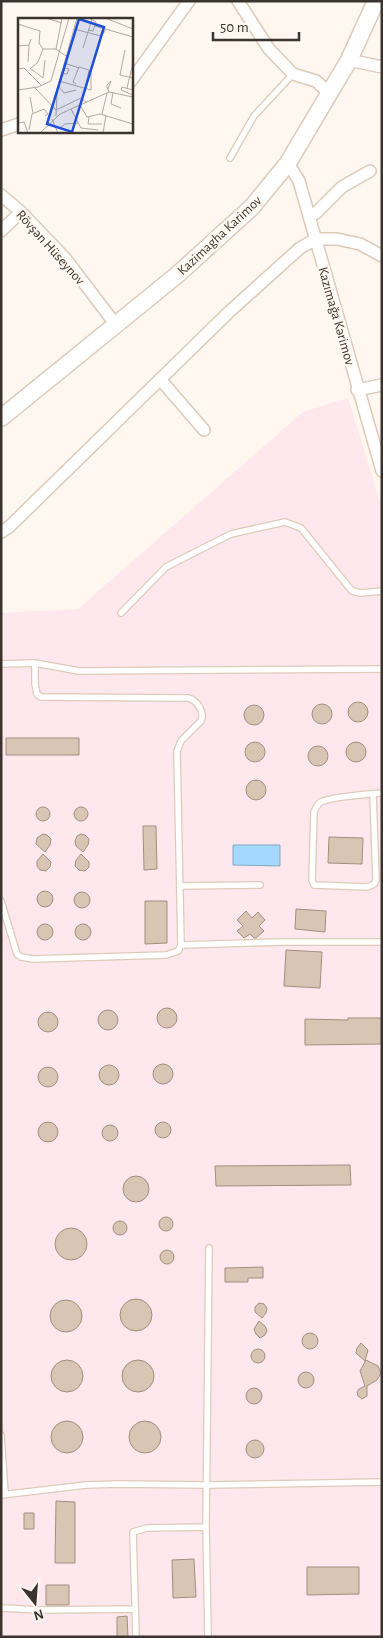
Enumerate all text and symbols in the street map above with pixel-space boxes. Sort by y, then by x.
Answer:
scale bar [213,10,299,42]
inset map [18,18,132,132]
text: 50 m [220,20,249,35]
street label: Kazimagha Karimov [175,193,264,278]
street label: Rövşən Hüseynov [13,208,87,288]
street label: Kazımağa Kərimov [315,265,357,367]
north arrow [10,1578,60,1628]
text: N [32,1606,45,1623]

